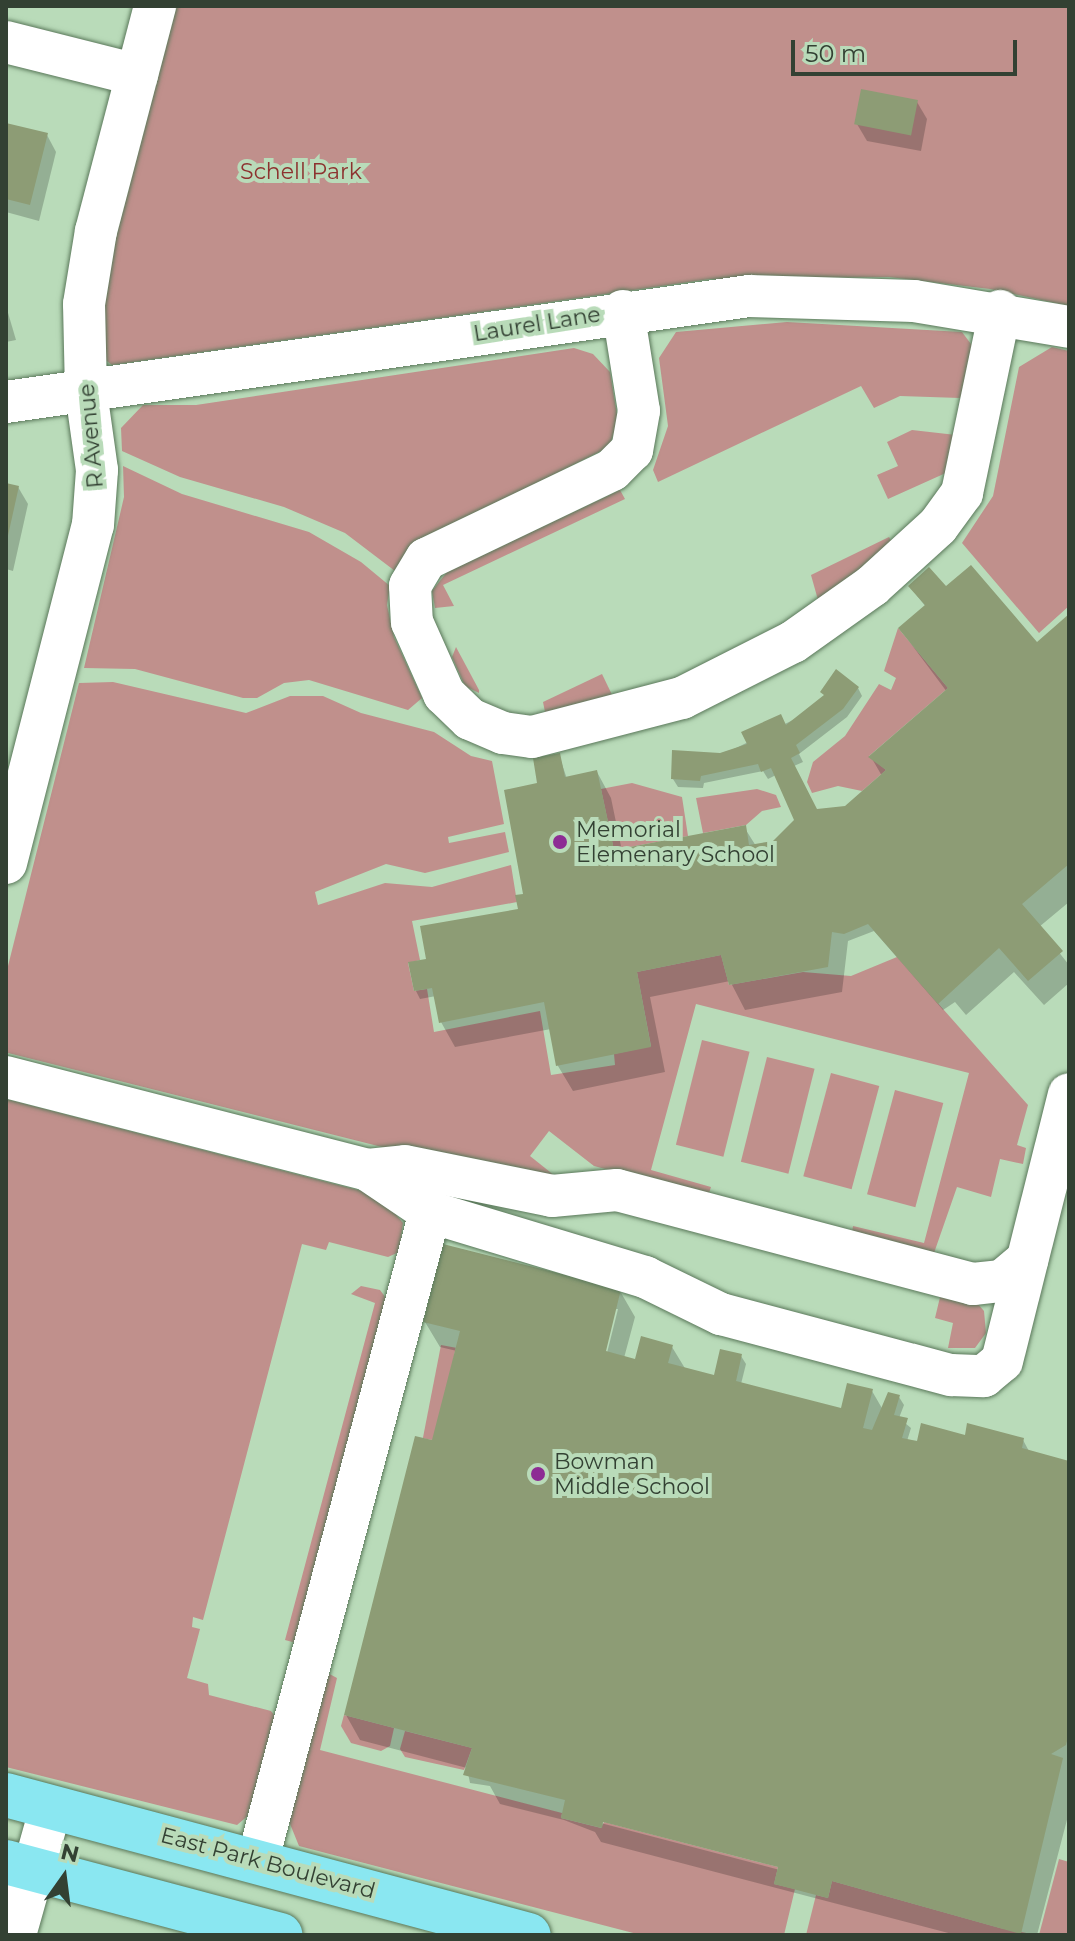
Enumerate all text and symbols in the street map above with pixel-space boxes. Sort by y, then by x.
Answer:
scale bar [795,24,1021,74]
text: 50 m [805,39,866,68]
park label: Schell Park [240,159,362,185]
street label: Laurel Lane [472,301,602,347]
street label: R Avenue [73,383,109,489]
place label: Memorial Elemenary School [576,816,775,868]
marker: Memorial Elemenary School [551,833,569,851]
place label: Bowman Middle School [554,1448,710,1500]
marker: Bowman Middle School [529,1465,547,1483]
street label: East Park Boulevard [158,1822,378,1904]
north arrow [24,1837,104,1917]
text: N [58,1838,82,1868]

